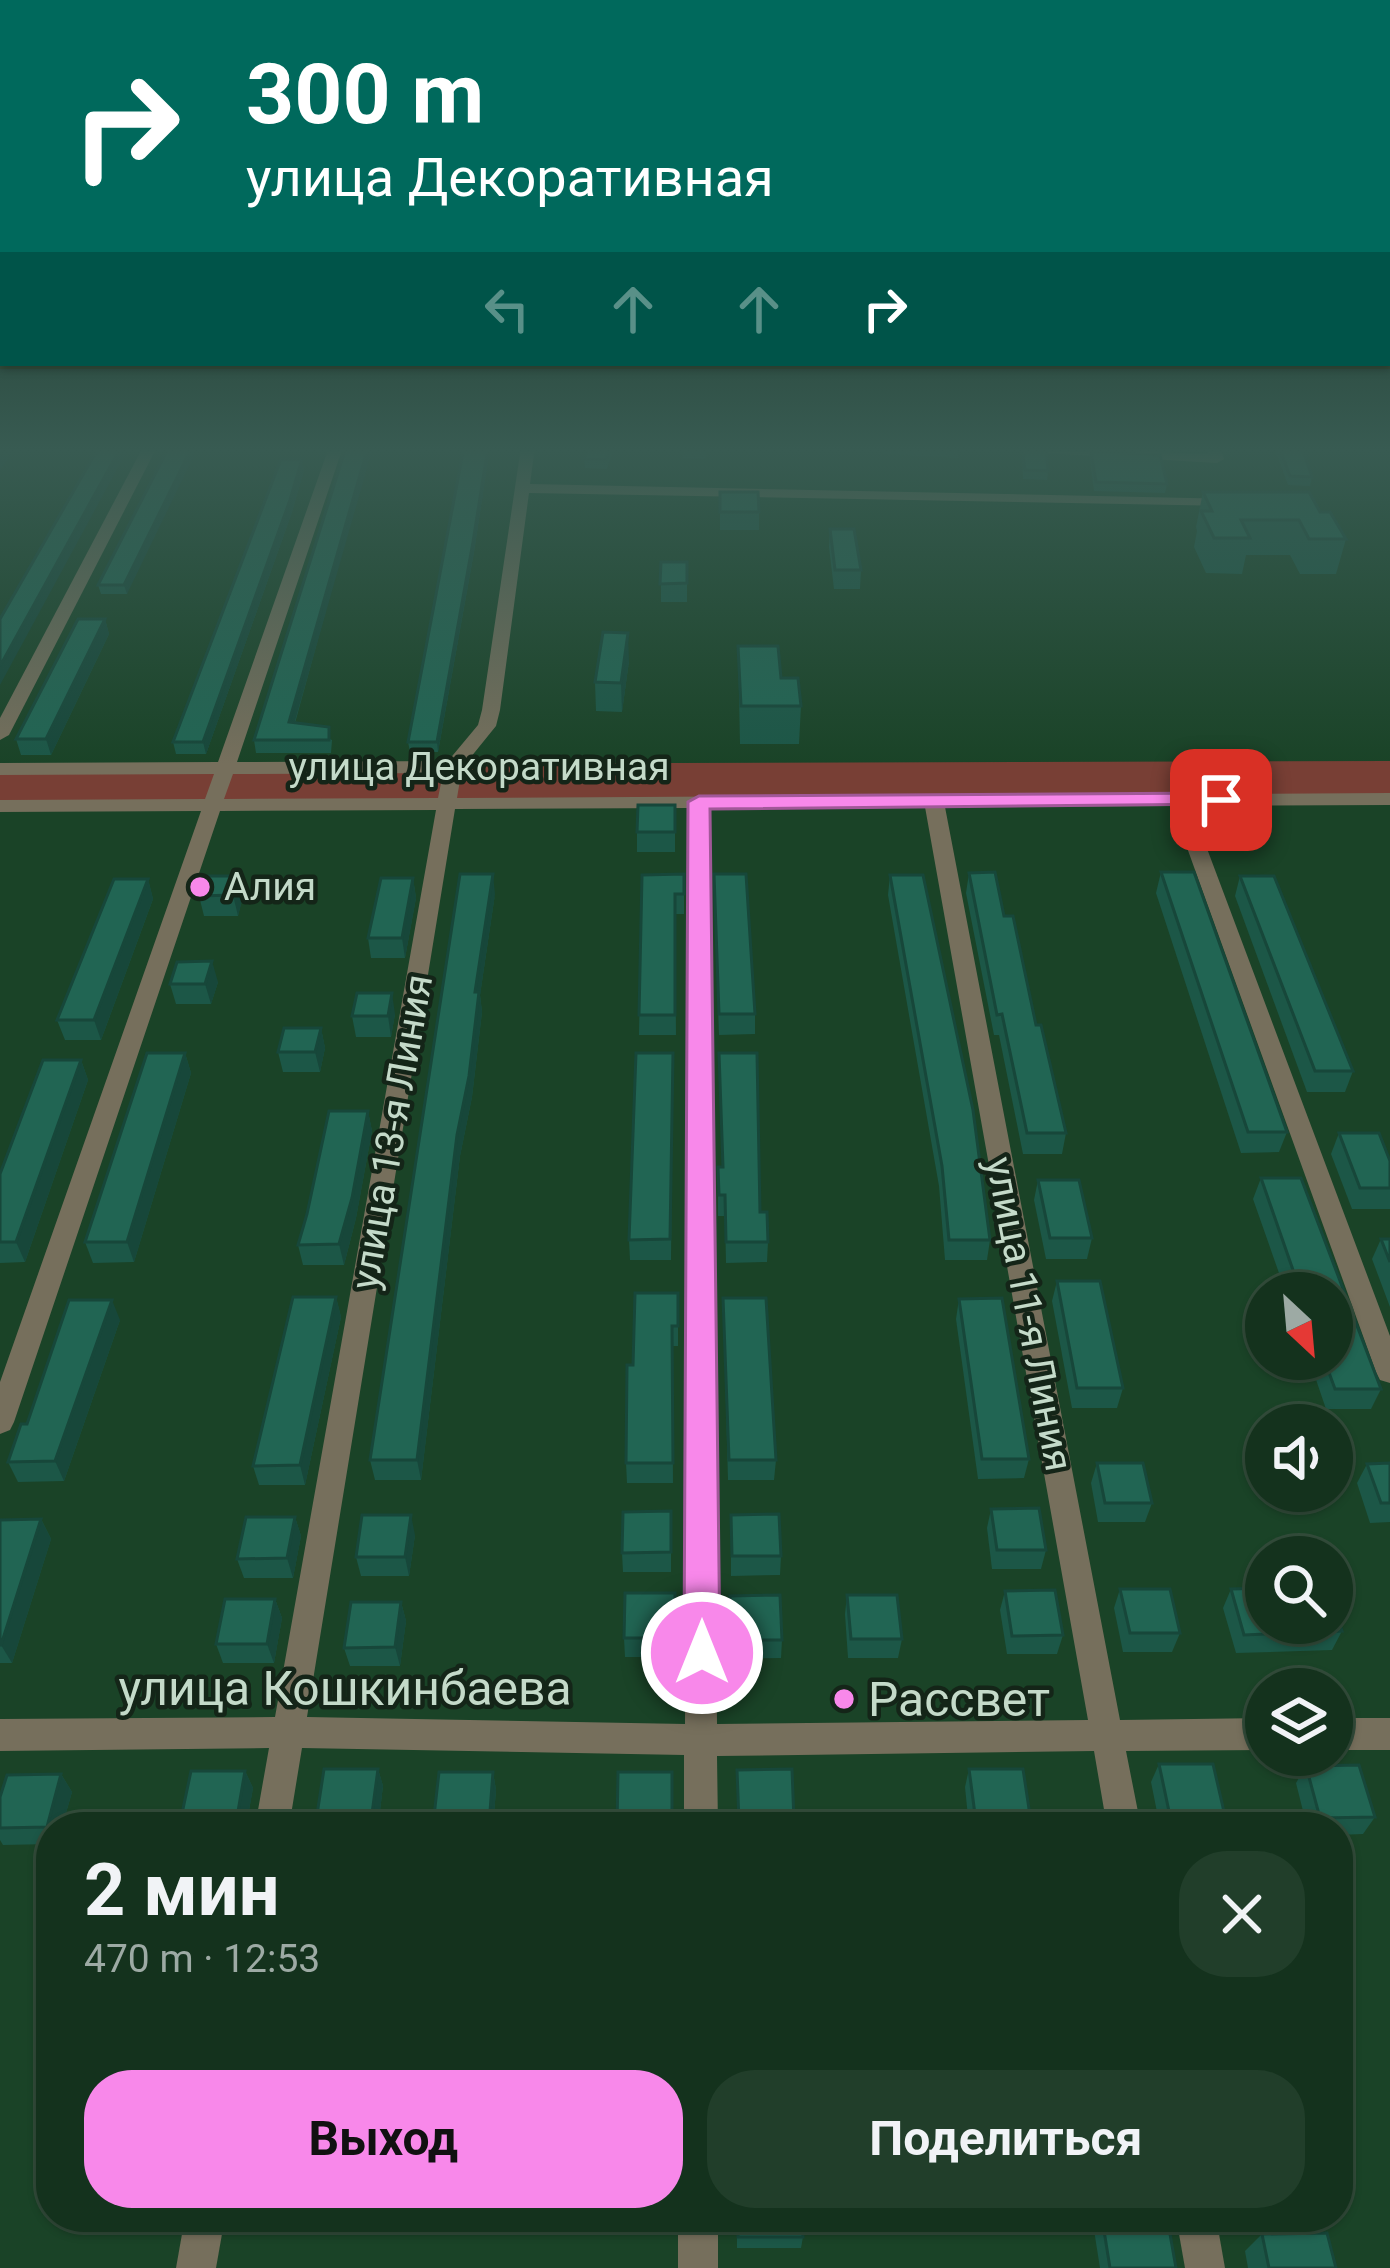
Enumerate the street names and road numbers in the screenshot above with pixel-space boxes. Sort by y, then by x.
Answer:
street label: улица Декоративная [288,744,670,790]
street label: улица 13-я Линия [342,971,442,1293]
street label: улица 11-я Линия [976,1153,1082,1475]
street label: улица Кошкинбаева [118,1660,572,1717]

